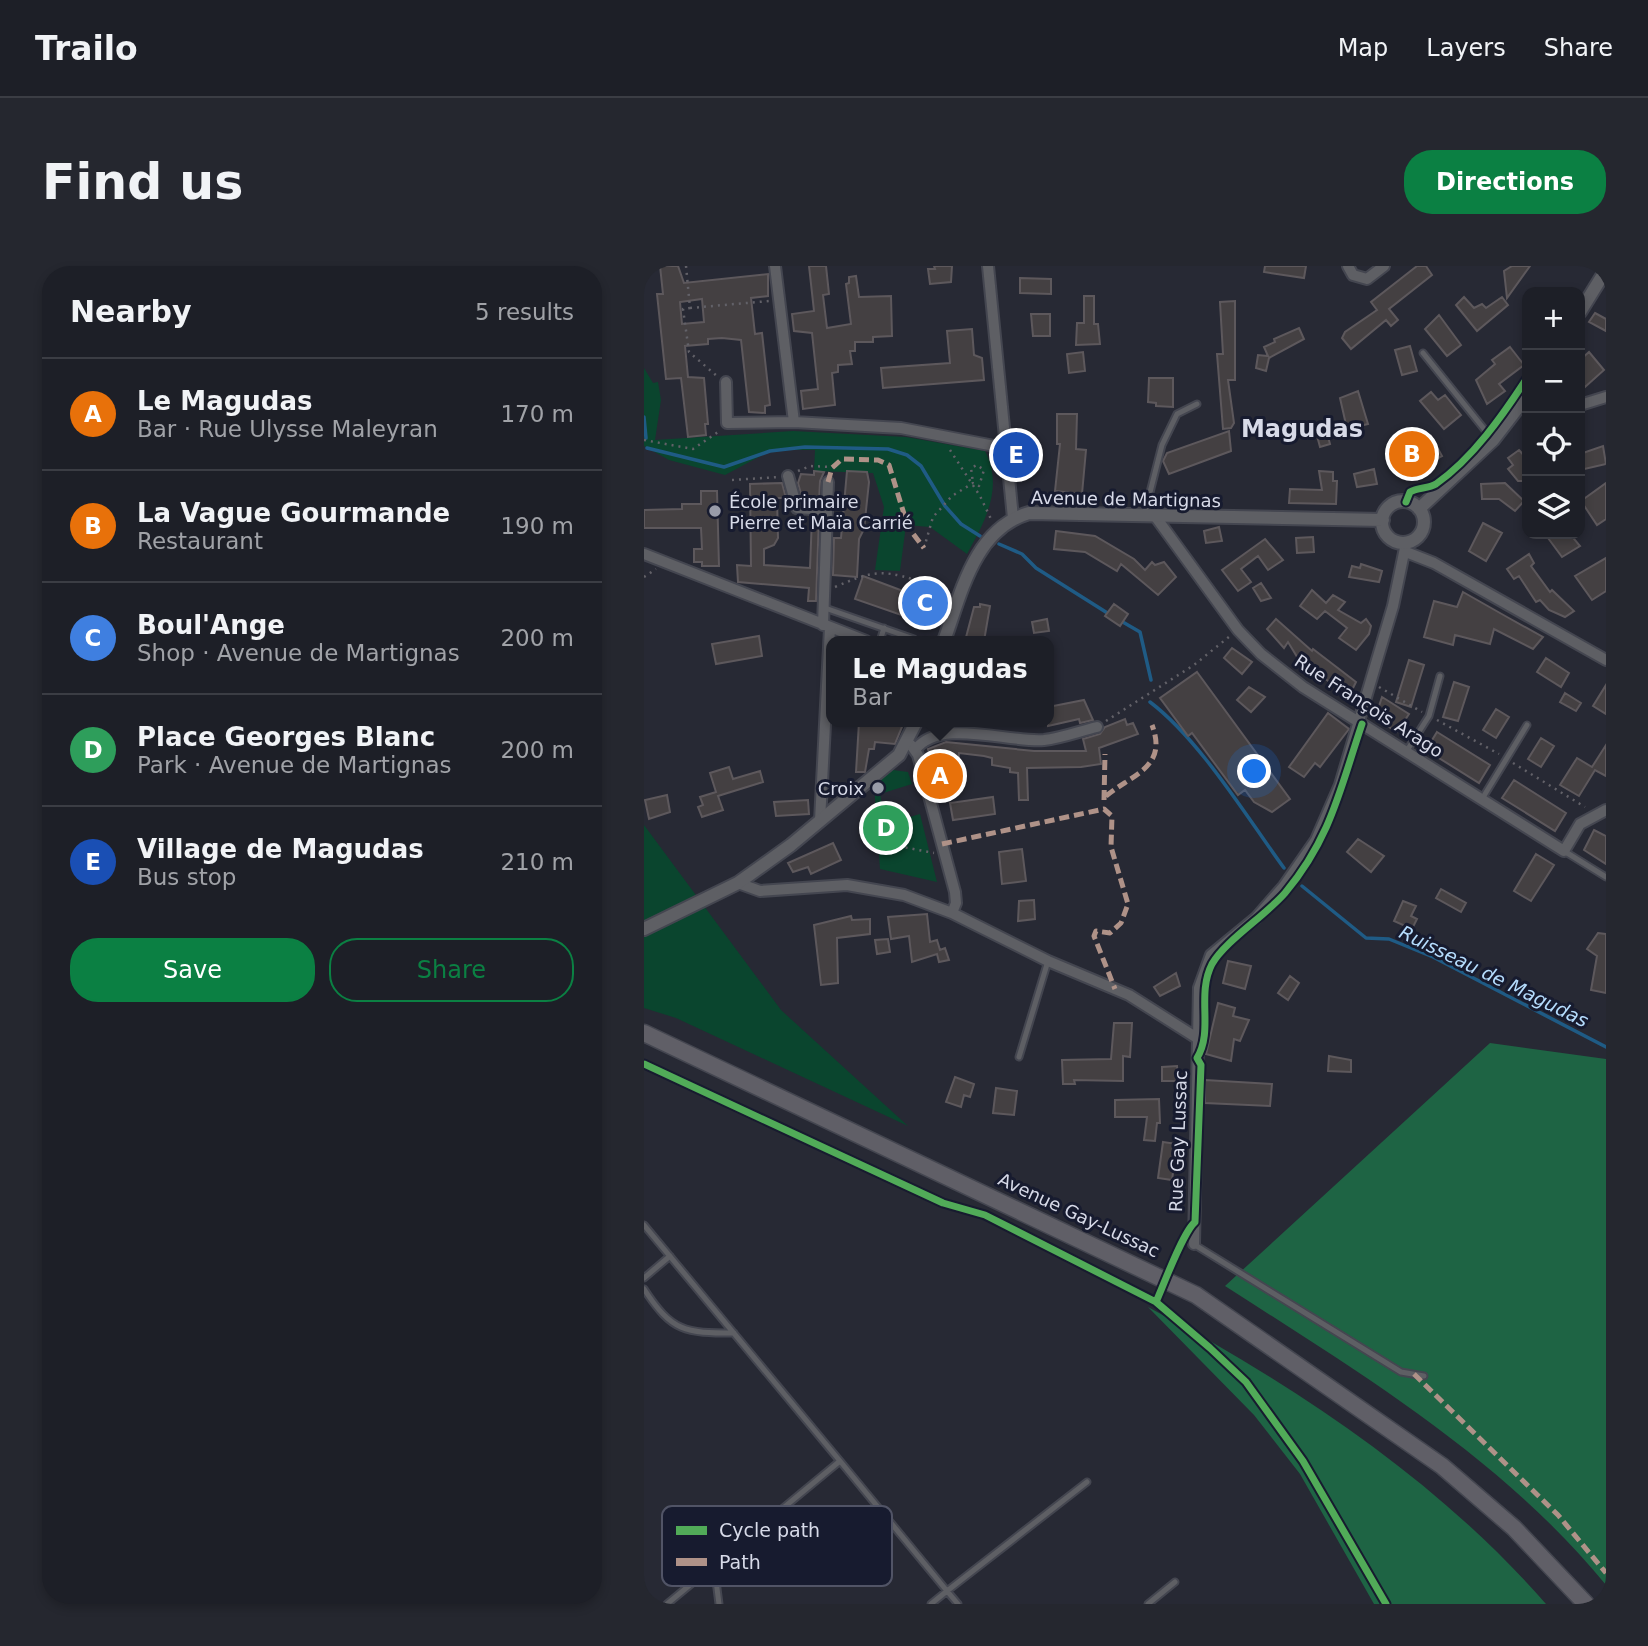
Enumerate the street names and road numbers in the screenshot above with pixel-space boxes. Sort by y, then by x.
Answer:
street label: Avenue de Martignas [1031,487,1221,511]
street label: Rue François Arago [1291,650,1447,762]
street label: Rue Gay Lussac [1165,1070,1191,1212]
street label: Avenue Gay-Lussac [995,1168,1163,1262]

